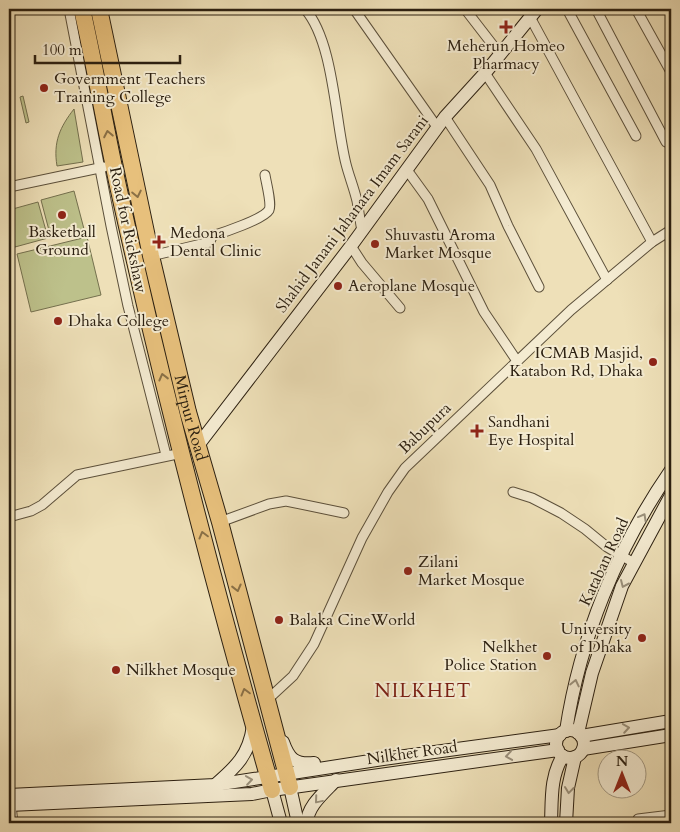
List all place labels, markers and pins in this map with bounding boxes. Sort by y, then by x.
marker: Meherun Homeo Pharmacy [499,20,513,34]
place label: Meherun Homeo Pharmacy [447,35,565,75]
place label: Government Teachers Training College [54,68,205,108]
marker: Government Teachers Training College [38,82,50,94]
marker: Basketball Ground [56,209,68,221]
place label: Basketball Ground [28,221,96,261]
place label: Medona Dental Clinic [170,222,261,262]
place label: Shuvastu Aroma Market Mosque [385,224,495,264]
marker: Medona Dental Clinic [152,235,166,249]
marker: Shuvastu Aroma Market Mosque [369,238,381,250]
place label: Aeroplane Mosque [348,275,475,297]
marker: Aeroplane Mosque [332,280,344,292]
place label: Dhaka College [68,310,169,332]
marker: Dhaka College [52,315,64,327]
place label: ICMAB Masjid, Katabon Rd, Dhaka [509,342,643,382]
marker: ICMAB Masjid, Katabon Rd, Dhaka [647,356,659,368]
place label: Sandhani Eye Hospital [488,411,574,451]
marker: Sandhani Eye Hospital [470,424,484,438]
place label: Zilani Market Mosque [418,551,525,591]
marker: Zilani Market Mosque [402,565,414,577]
place label: Balaka CineWorld [289,609,416,631]
marker: Balaka CineWorld [273,614,285,626]
place label: University of Dhaka [561,618,633,658]
marker: University of Dhaka [636,632,648,644]
place label: Nelkhet Police Station [444,636,537,676]
marker: Nelkhet Police Station [541,650,553,662]
place label: Nilkhet Mosque [126,659,236,681]
marker: Nilkhet Mosque [110,664,122,676]

